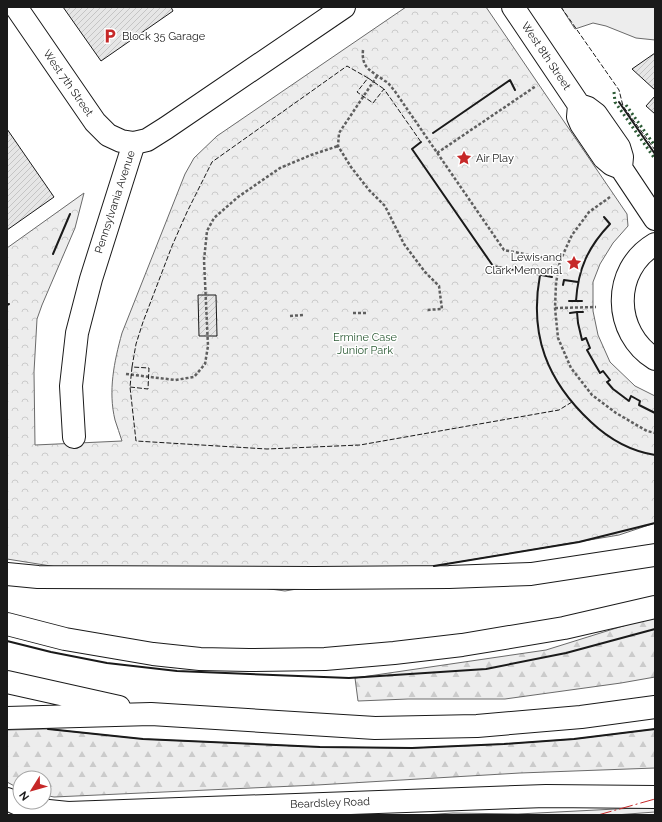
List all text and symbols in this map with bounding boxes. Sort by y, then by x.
street label: West 8th Street [519,20,574,93]
parking icon: Block 35 Garage [101,27,119,45]
place label: Block 35 Garage [122,30,206,43]
street label: West 7th Street [40,47,96,119]
street label: Pennsylvania Avenue [92,148,138,255]
place icon: Air Play [455,149,473,167]
place label: Air Play [476,152,514,165]
place label: Lewis and Clark Memorial [485,251,562,277]
place icon: Lewis and Clark Memorial [565,254,583,272]
park label: Ermine Case Junior Park [333,331,398,357]
north arrow [12,770,52,810]
text: N [17,788,32,803]
street label: Beardsley Road [290,795,370,811]

